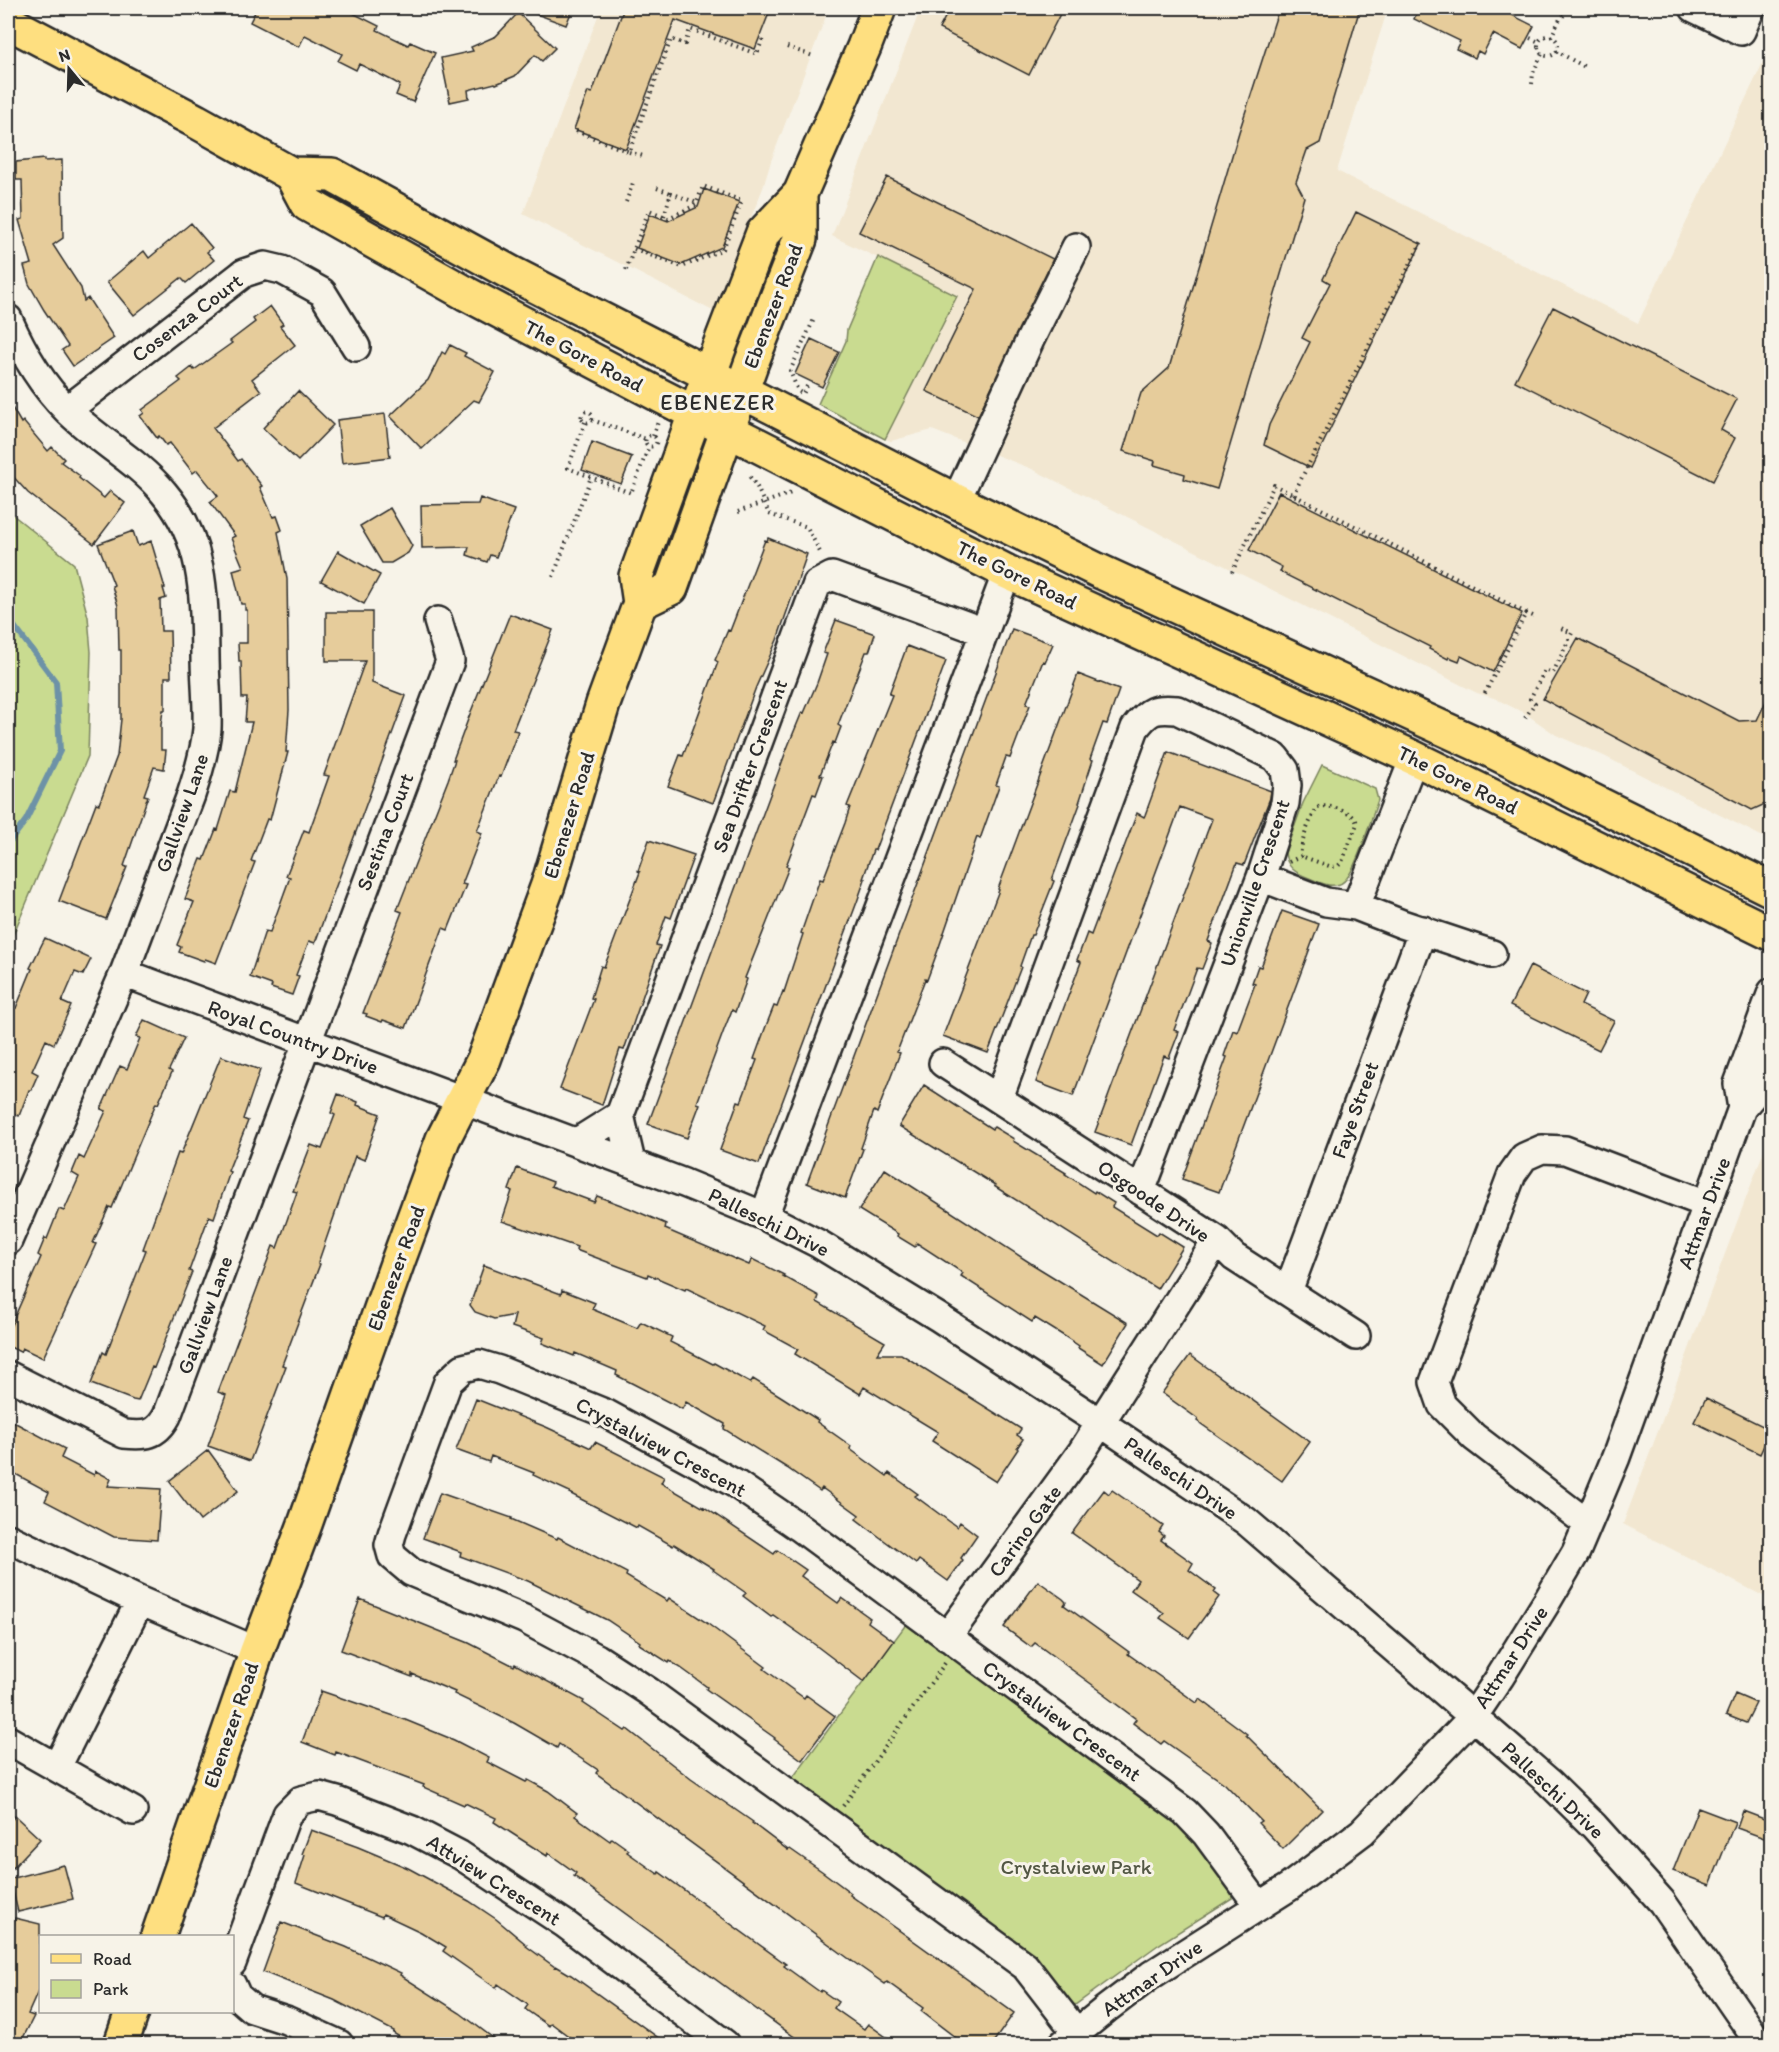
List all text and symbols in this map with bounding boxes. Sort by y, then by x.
north arrow [39,39,99,99]
text: N [56,45,72,66]
street label: Ebenezer Road [737,240,808,372]
street label: Cosenza Court [126,268,247,367]
street label: The Gore Road [520,314,649,398]
district label: EBENEZER [660,389,776,416]
street label: The Gore Road [953,535,1082,615]
street label: Sea Drifter Crescent [707,676,793,856]
street label: The Gore Road [1394,740,1523,820]
street label: Ebenezer Road [537,748,600,881]
street label: Gallview Lane [149,750,214,876]
street label: Sestina Court [351,769,418,894]
street label: Unionville Crescent [1214,796,1295,970]
street label: Royal Country Drive [204,994,382,1079]
street label: Faye Street [1325,1058,1384,1162]
street label: Osgoode Drive [1093,1154,1215,1247]
street label: Attmar Drive [1672,1154,1735,1272]
street label: Palleschi Drive [705,1181,834,1262]
street label: Ebenezer Road [361,1202,430,1334]
street label: Gallview Lane [172,1252,238,1377]
street label: Crystalview Crescent [572,1391,751,1502]
street label: Palleschi Drive [1120,1430,1243,1525]
street label: Carino Gate [983,1480,1066,1582]
street label: Attmar Drive [1468,1601,1553,1713]
street label: Crystalview Crescent [978,1655,1146,1787]
street label: Ebenezer Road [197,1659,264,1791]
street label: Palleschi Drive [1497,1736,1610,1844]
street label: Attview Crescent [423,1828,566,1931]
park label: Crystalview Park [1000,1854,1152,1879]
street label: Attmar Drive [1097,1934,1207,2021]
legend [39,1935,234,2013]
text: Road [93,1948,132,1970]
text: Park [93,1978,128,2000]

